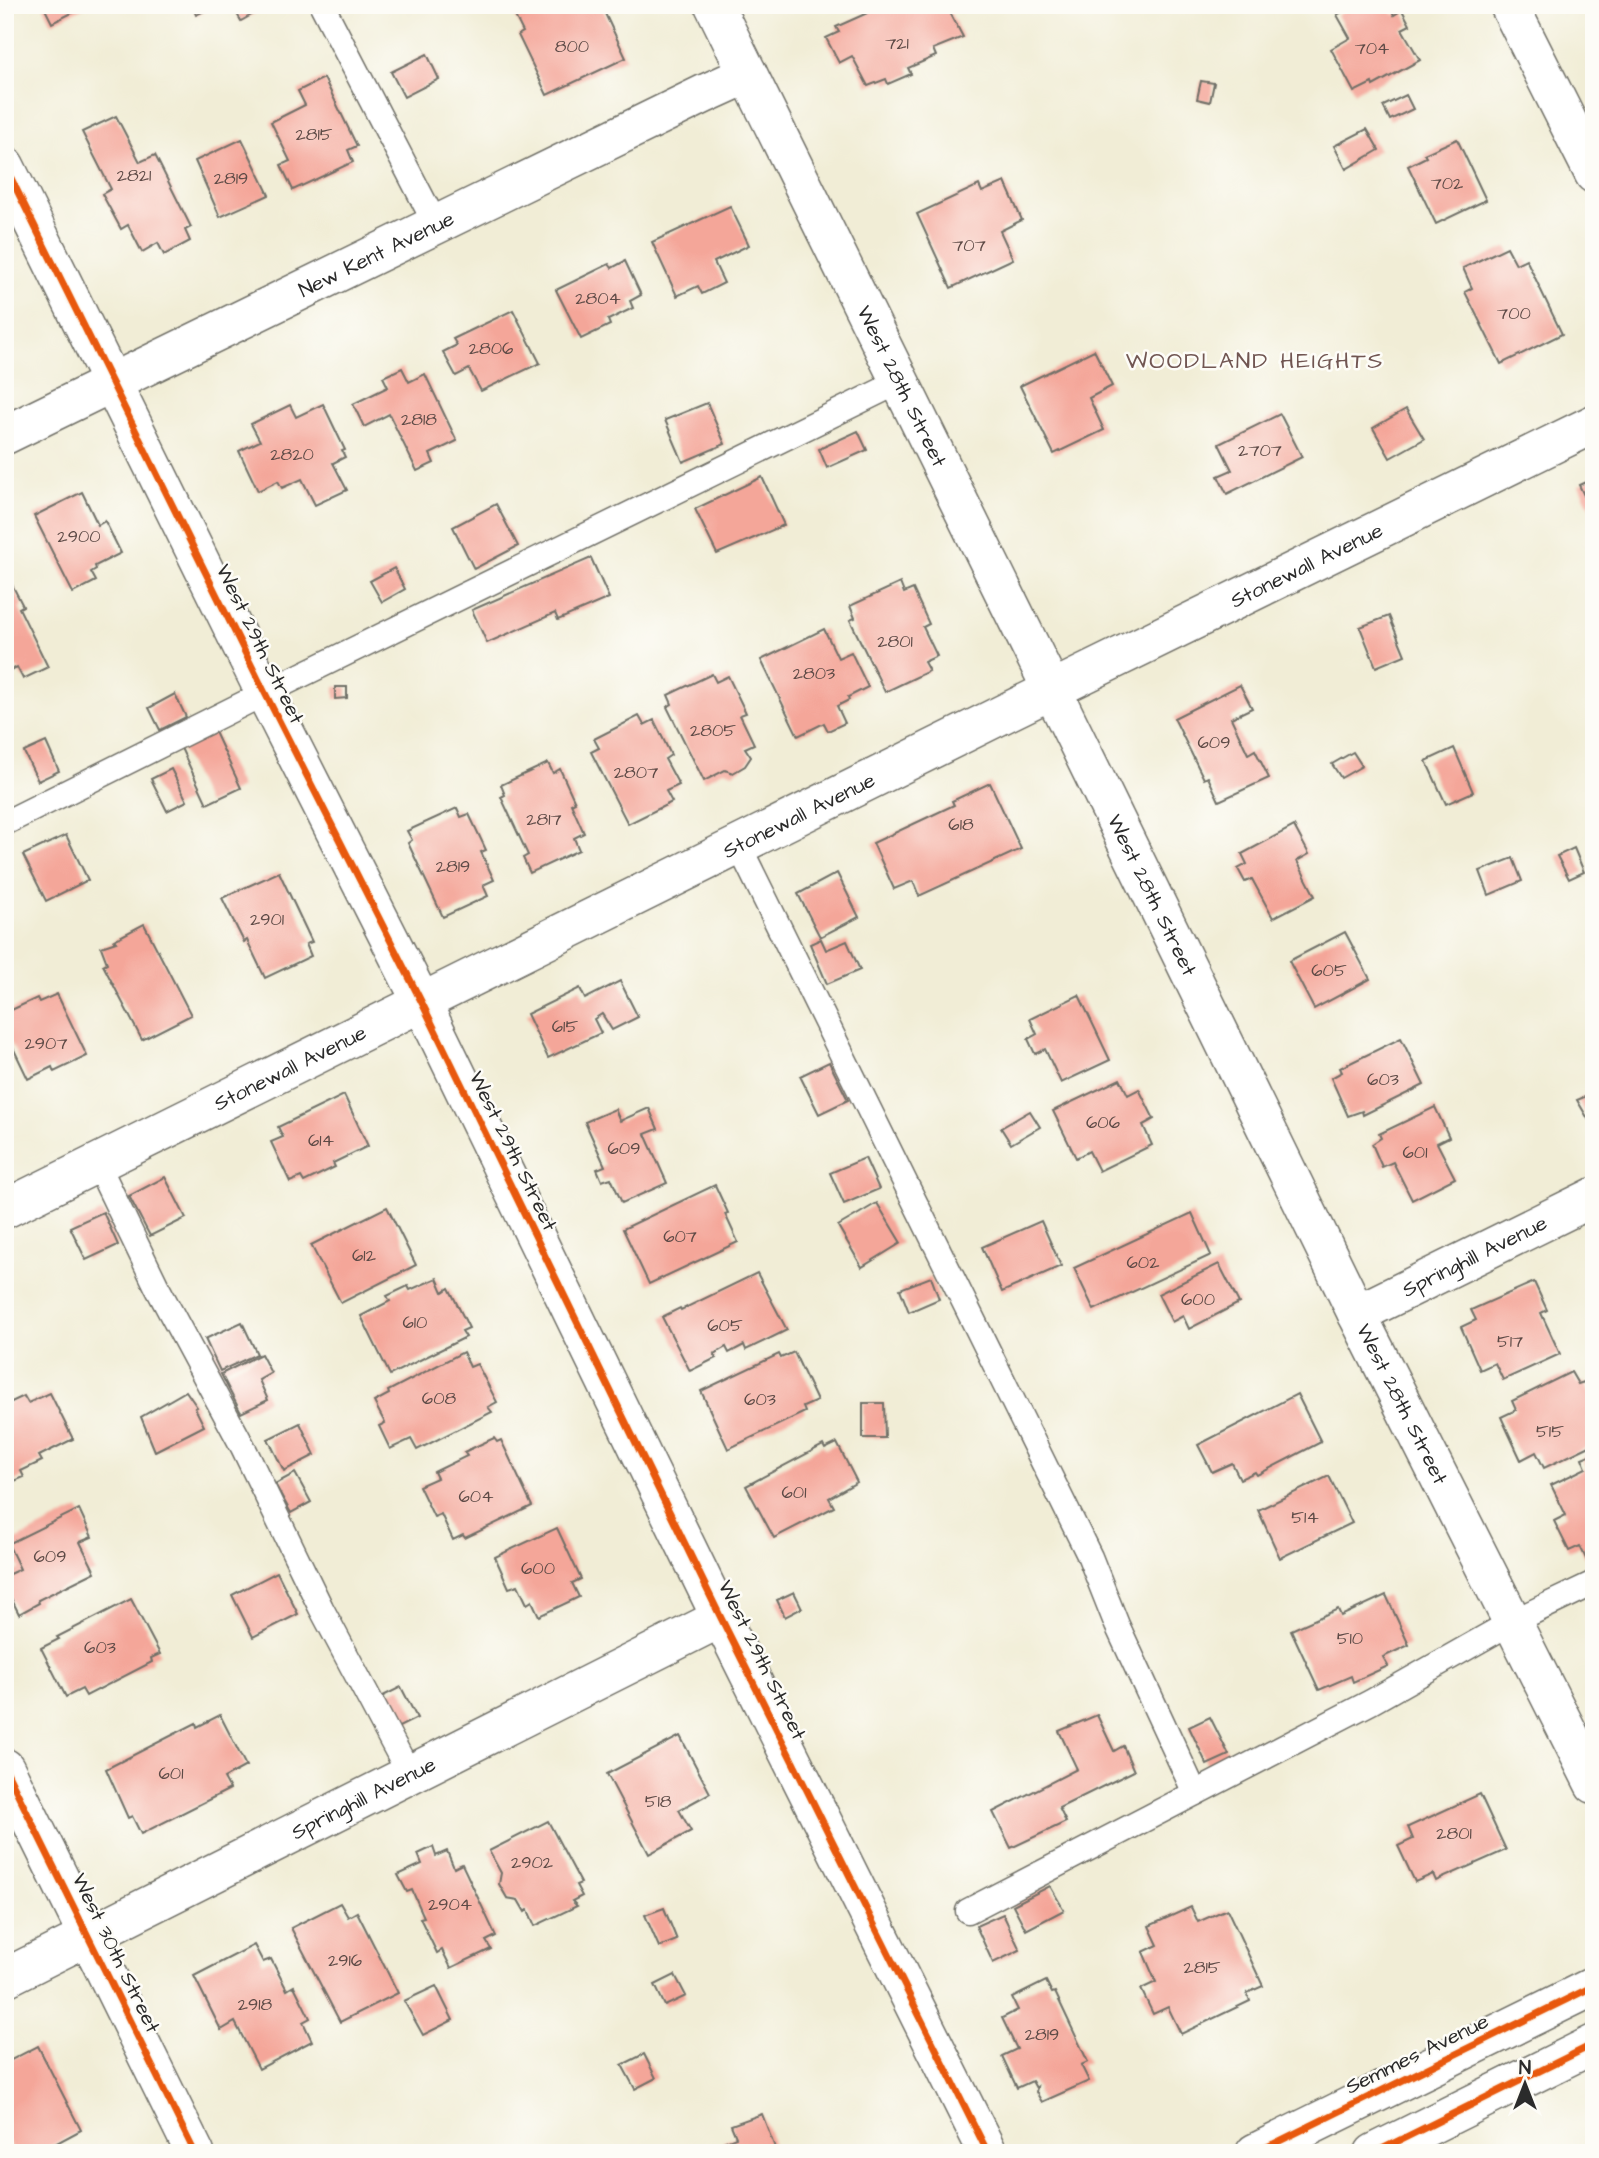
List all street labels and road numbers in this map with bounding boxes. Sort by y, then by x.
street label: New Kent Avenue [294,204,459,304]
street label: West 28th Street [850,301,954,472]
street label: Stonewall Avenue [1225,515,1388,615]
street label: West 29th Street [209,559,312,729]
street label: Stonewall Avenue [718,765,880,865]
street label: West 28th Street [1100,809,1204,981]
street label: Stonewall Avenue [209,1018,371,1118]
street label: West 29th Street [462,1066,565,1236]
street label: Springhill Avenue [1397,1208,1552,1304]
street label: West 28th Street [1350,1319,1455,1490]
street label: West 29th Street [711,1575,814,1745]
street label: Springhill Avenue [286,1749,440,1846]
street label: West 30th Street [65,1868,168,2038]
street label: Semmes Avenue [1340,2007,1494,2101]

